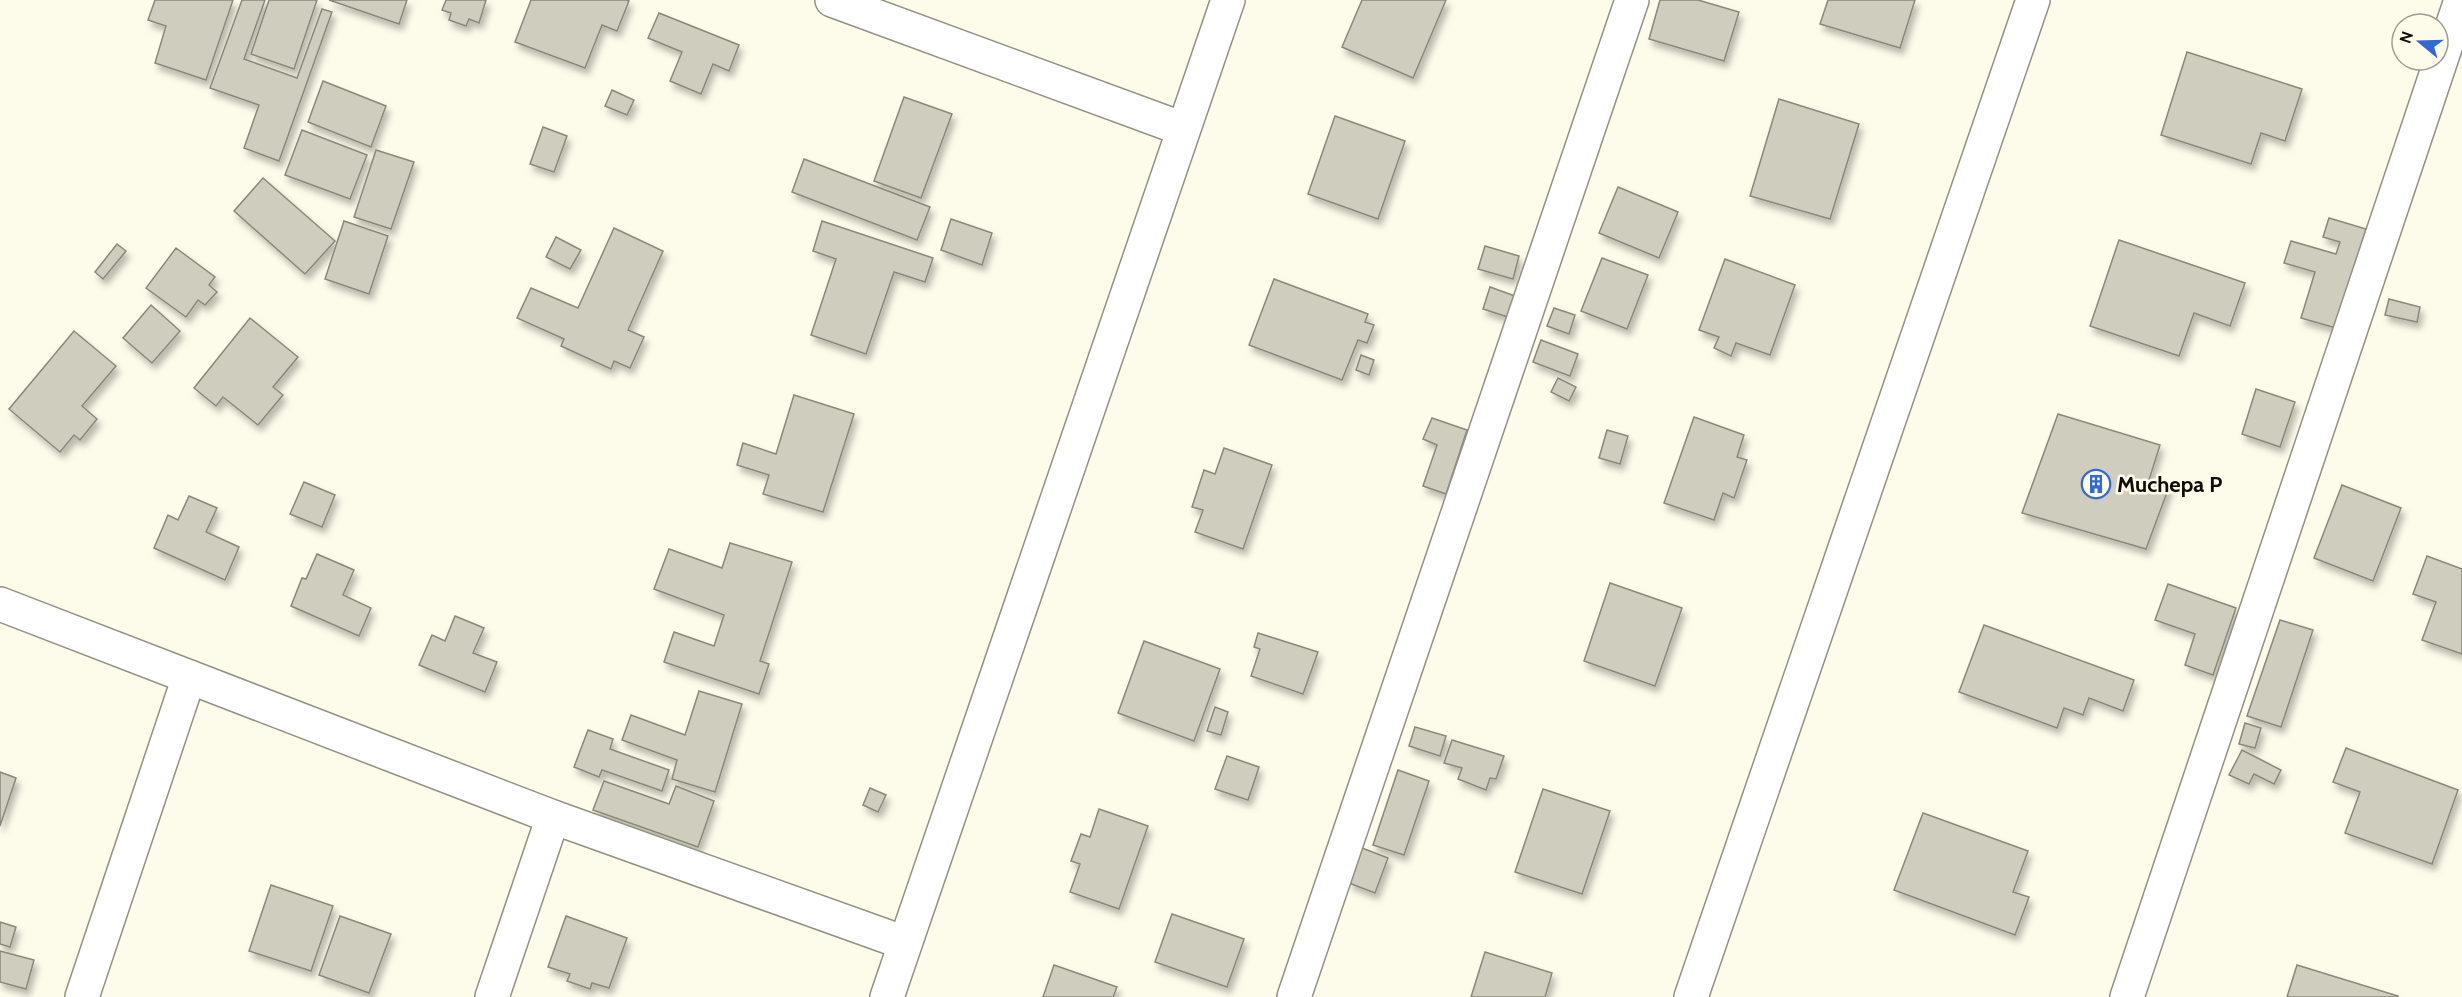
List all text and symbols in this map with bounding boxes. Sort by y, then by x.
north arrow [2390,12,2450,72]
text: N [2395,29,2417,46]
building icon: Muchepa P [2080,468,2112,500]
place label: Muchepa P [2117,471,2222,498]

